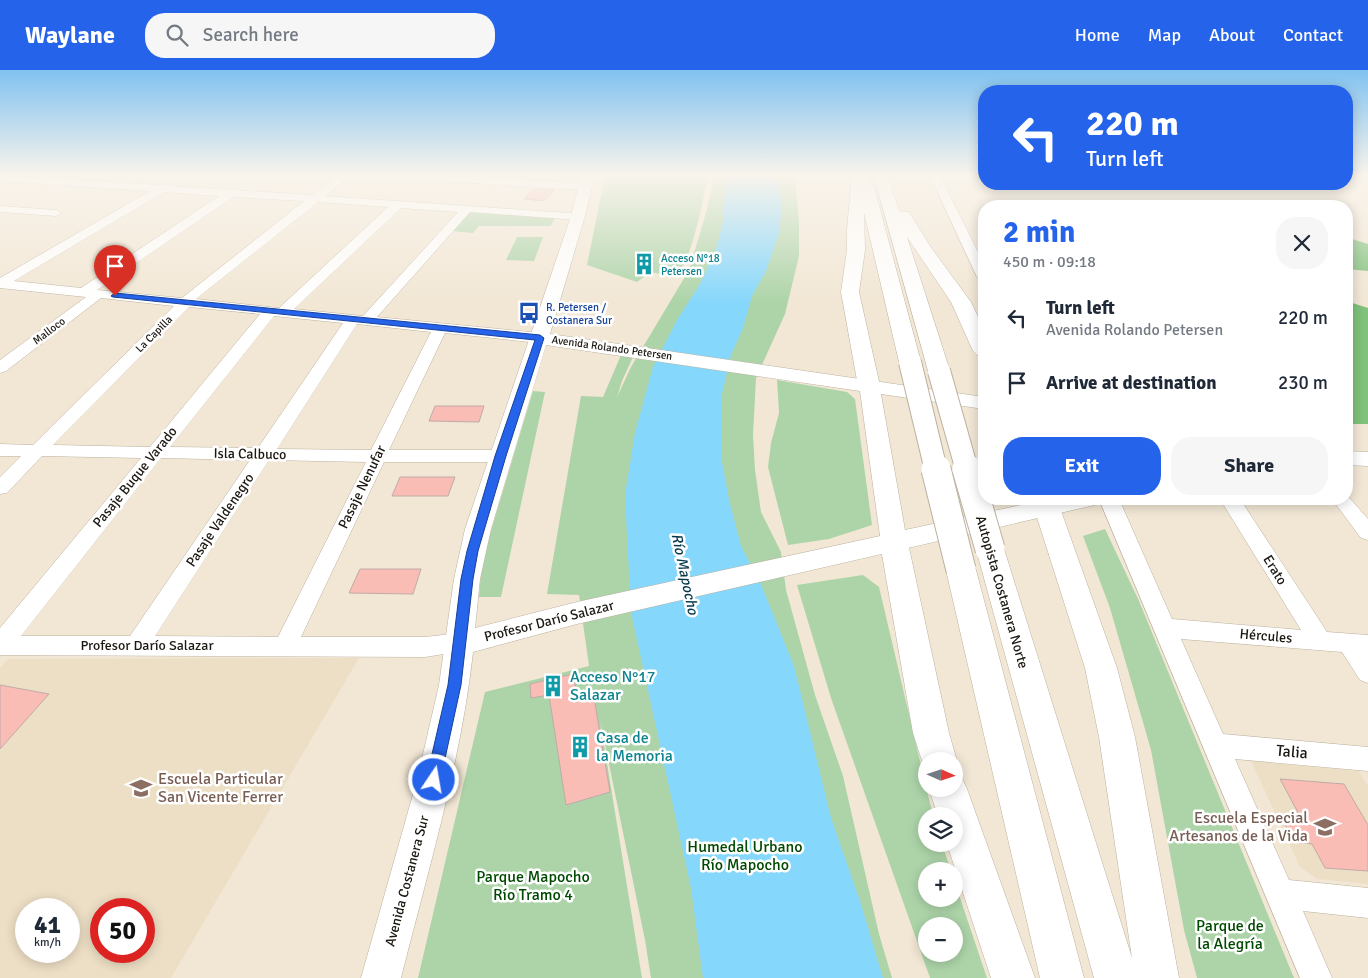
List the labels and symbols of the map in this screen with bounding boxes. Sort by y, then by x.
pin [94,245,136,296]
building icon: Acceso N°18 Petersen [631,251,657,277]
place label: Acceso N°18 Petersen [661,252,720,278]
bus stop icon: R. Petersen / Costanera Sur [516,300,542,326]
place label: R. Petersen / Costanera Sur [546,301,612,327]
street label: La Capilla [133,313,175,355]
street label: Malloco [30,314,68,347]
street label: Avenida Rolando Petersen [551,333,673,363]
street label: Pasaje Buque Varado [89,423,181,531]
street label: Pasaje Nenufar [334,442,390,531]
street label: Isla Calbuco [213,445,287,463]
street label: Pasaje Valdenegro [182,470,258,570]
street label: Autopista Costanera Norte [972,514,1032,670]
water label: Río Mapocho [668,532,703,617]
street label: Erato [1259,552,1291,588]
street label: Profesor Darío Salazar [482,596,616,645]
street label: Hércules [1239,625,1293,647]
street label: Profesor Darío Salazar [80,637,214,654]
place label: Acceso N°17 Salazar [570,667,655,705]
building icon: Acceso N°17 Salazar [540,673,566,699]
place label: Casa de la Memoria [596,728,673,766]
building icon: Casa de la Memoria [567,734,593,760]
street label: Talia [1275,741,1309,763]
north arrow [918,752,962,798]
position arrow [407,753,459,805]
place label: Escuela Particular San Vicente Ferrer [158,769,283,807]
school or university icon: Escuela Particular San Vicente Ferrer [128,775,154,801]
place label: Escuela Especial Artesanos de la Vida [1169,808,1308,846]
street label: Avenida Costanera Sur [381,813,433,948]
school or university icon: Escuela Especial Artesanos de la Vida [1312,814,1338,840]
park label: Humedal Urbano Río Mapocho [687,837,803,875]
park label: Parque Mapocho Río Tramo 4 [476,867,590,905]
speed limit sign: 50 [90,898,155,963]
park label: Parque de la Alegría [1196,916,1264,954]

